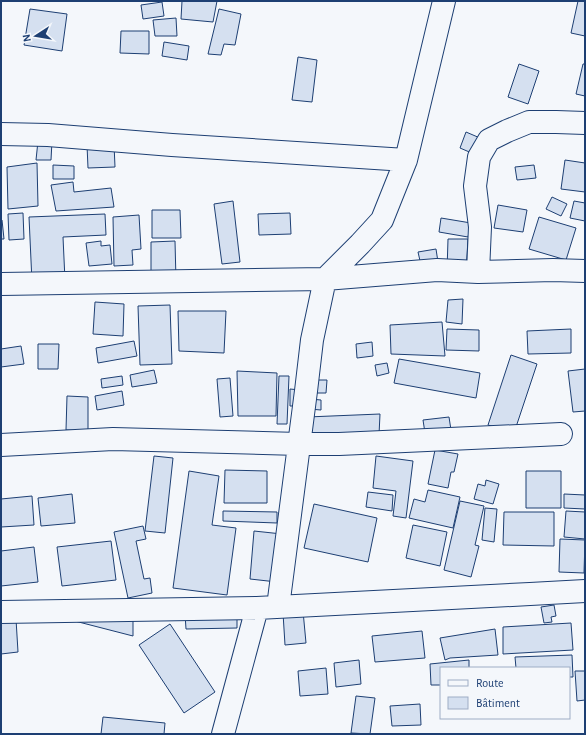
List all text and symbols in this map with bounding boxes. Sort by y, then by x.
north arrow [16,16,56,56]
text: N [21,33,33,43]
legend [440,667,570,719]
text: Route [476,677,503,689]
text: Bâtiment [476,697,520,709]

